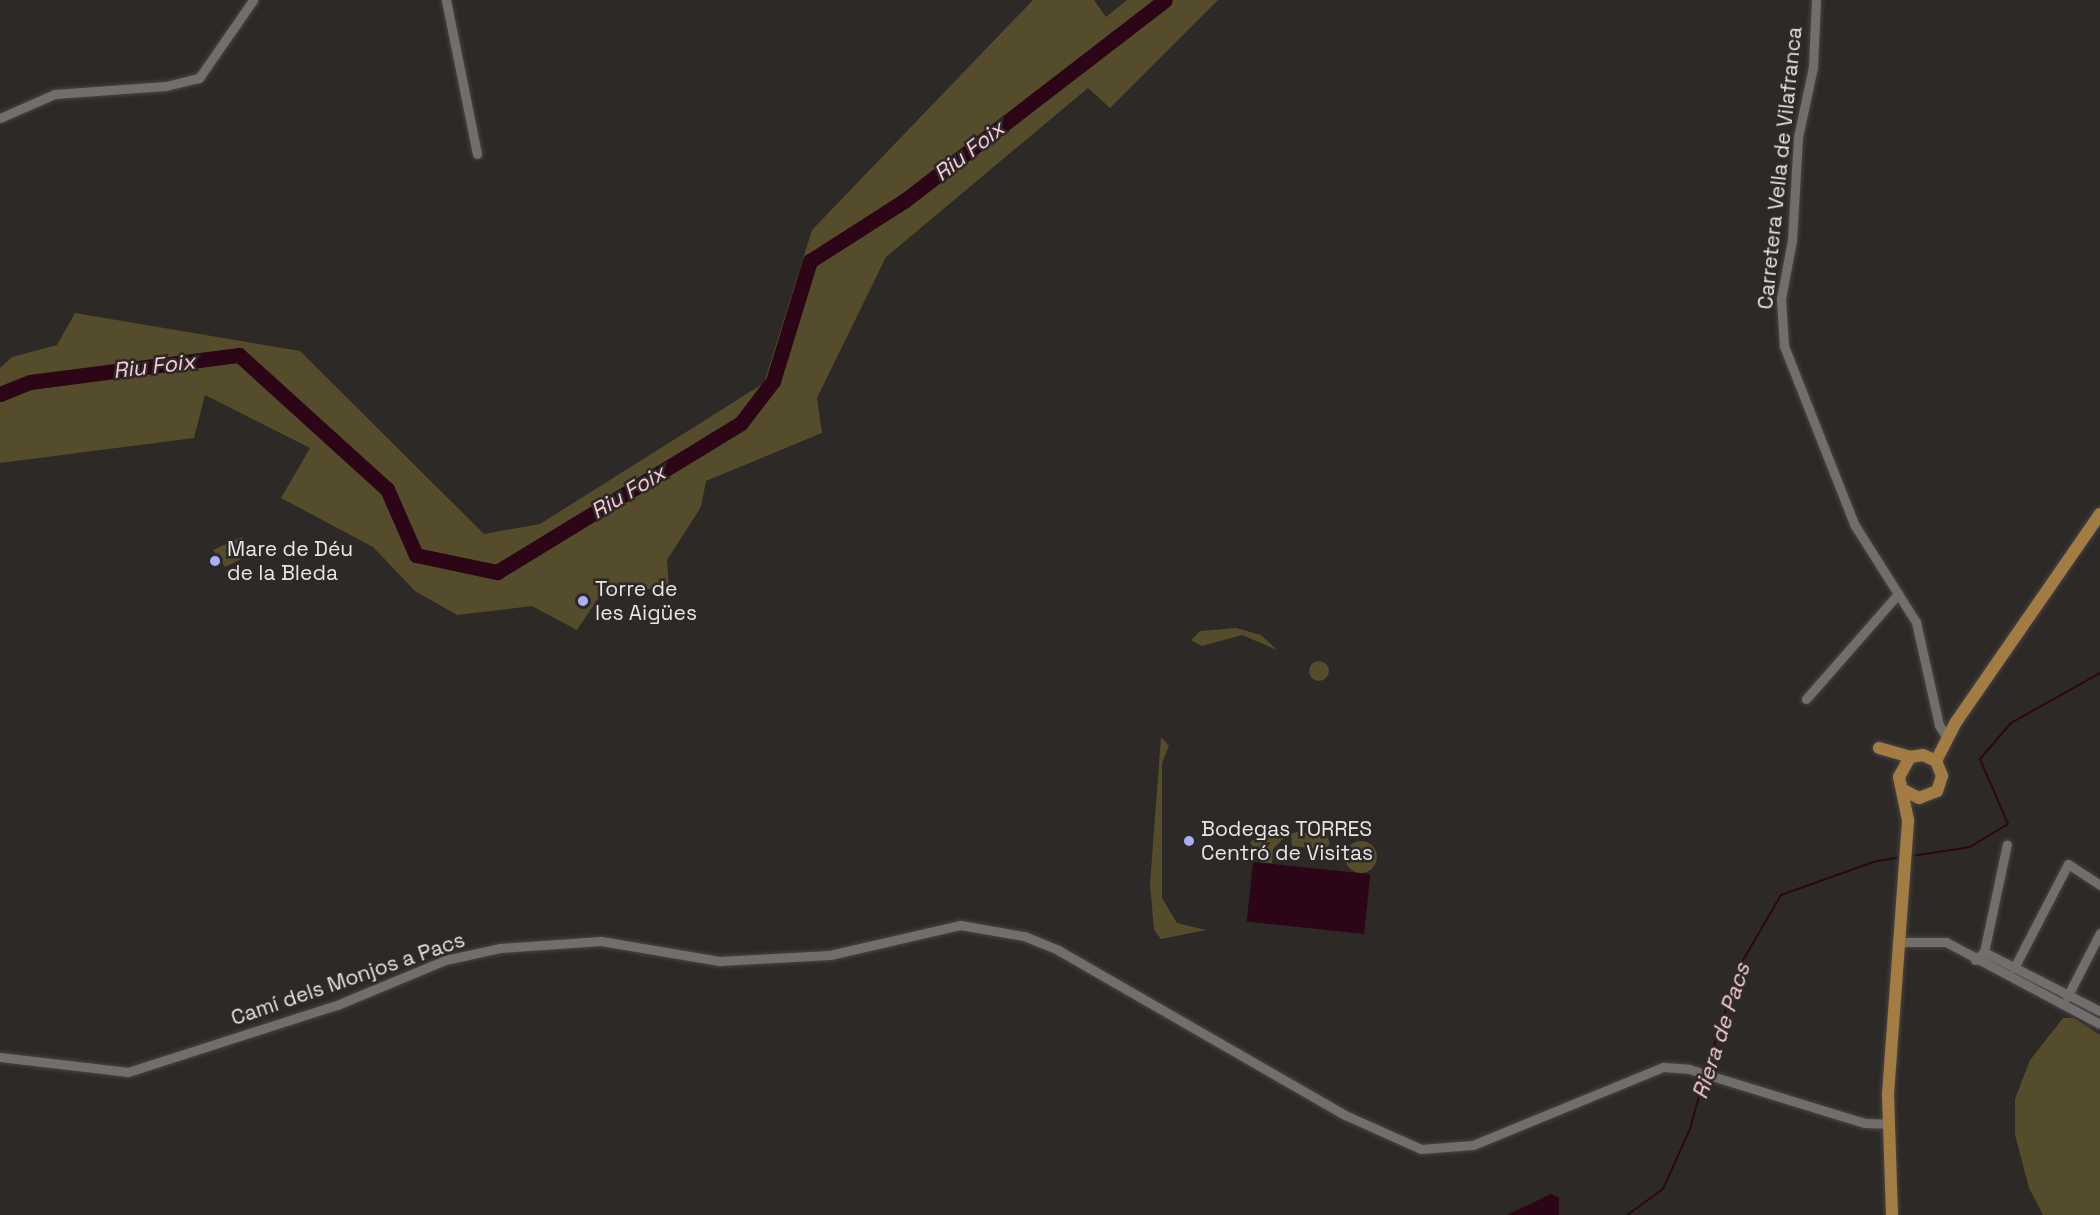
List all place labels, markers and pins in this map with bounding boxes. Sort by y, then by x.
place label: Mare de Déu de la Bleda [227,536,353,586]
marker: Mare de Déu de la Bleda [208,554,222,568]
place label: Torre de les Aigües [595,576,697,626]
marker: Torre de les Aigües [576,594,590,608]
place label: Bodegas TORRES Centró de Visitas [1201,816,1373,866]
marker: Bodegas TORRES Centró de Visitas [1182,834,1196,848]

